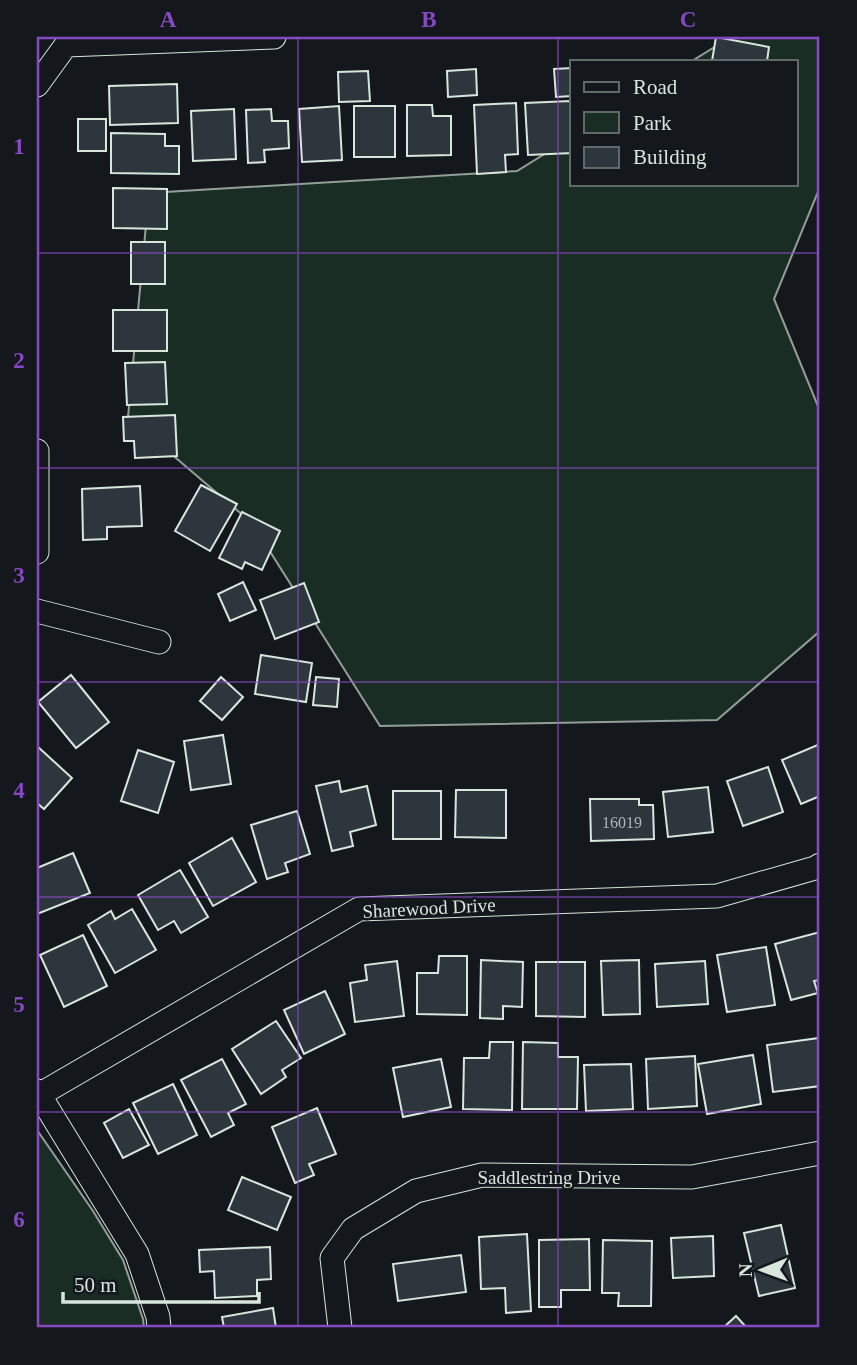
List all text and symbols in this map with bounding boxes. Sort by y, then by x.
text: A [160,7,177,32]
text: B [421,7,437,32]
text: C [680,7,696,32]
legend [570,60,798,186]
text: Road [633,75,678,99]
text: Park [633,111,672,135]
text: 1 [13,134,25,159]
text: Building [633,145,707,169]
text: 2 [13,348,25,373]
text: 3 [13,563,25,588]
text: 4 [13,778,25,803]
house number: 16019 [602,814,642,831]
street label: Sharewood Drive [362,894,496,922]
text: 5 [13,992,25,1017]
street label: Saddlestring Drive [477,1167,621,1188]
text: 6 [13,1207,25,1232]
north arrow [728,1236,798,1306]
scale bar [63,1260,259,1304]
text: N [735,1263,756,1277]
text: 50 m [74,1273,117,1297]

